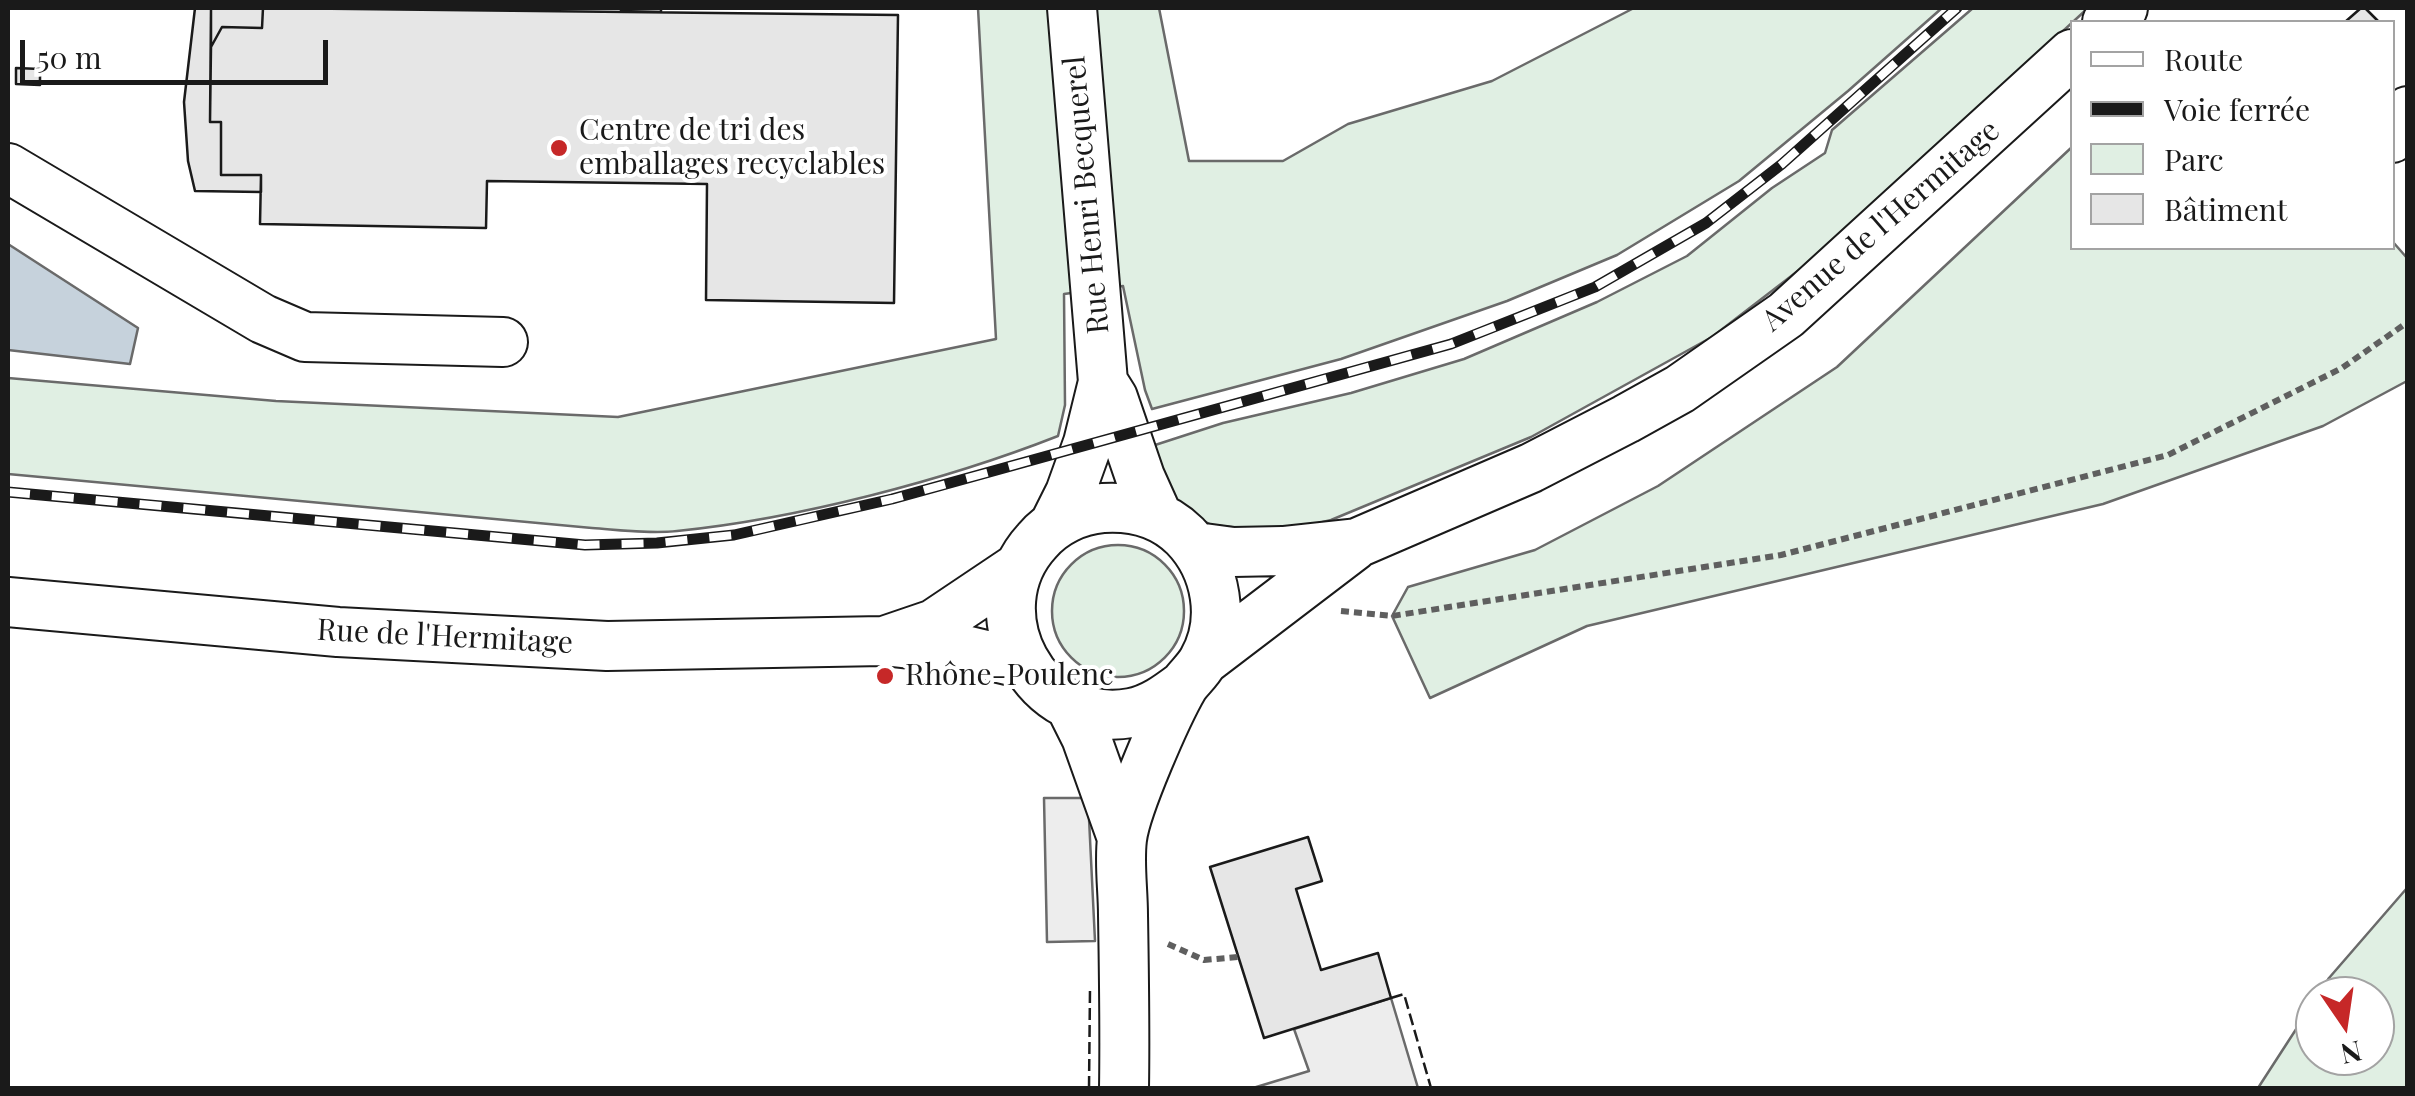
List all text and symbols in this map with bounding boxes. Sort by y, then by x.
scale bar [25,20,332,82]
legend [2070,20,2395,250]
text: 50 m [37,37,102,77]
text: Route [2164,39,2243,79]
street label: Rue Henri Becquerel [1057,55,1117,335]
text: Voie ferrée [2164,89,2310,129]
place label: Centre de tri des emballages recyclables [579,113,885,184]
street label: Avenue de l'Hermitage [1755,113,2007,339]
marker: Centre de tri des emballages recyclables [548,137,570,159]
text: Parc [2164,139,2224,179]
text: Bâtiment [2164,189,2287,229]
street label: Rue de l'Hermitage [316,612,574,662]
place label: Rhône-Poulenc [905,658,1114,694]
marker: Rhône-Poulenc [874,665,896,687]
north arrow [2295,976,2395,1076]
text: N [2337,1033,2365,1074]

